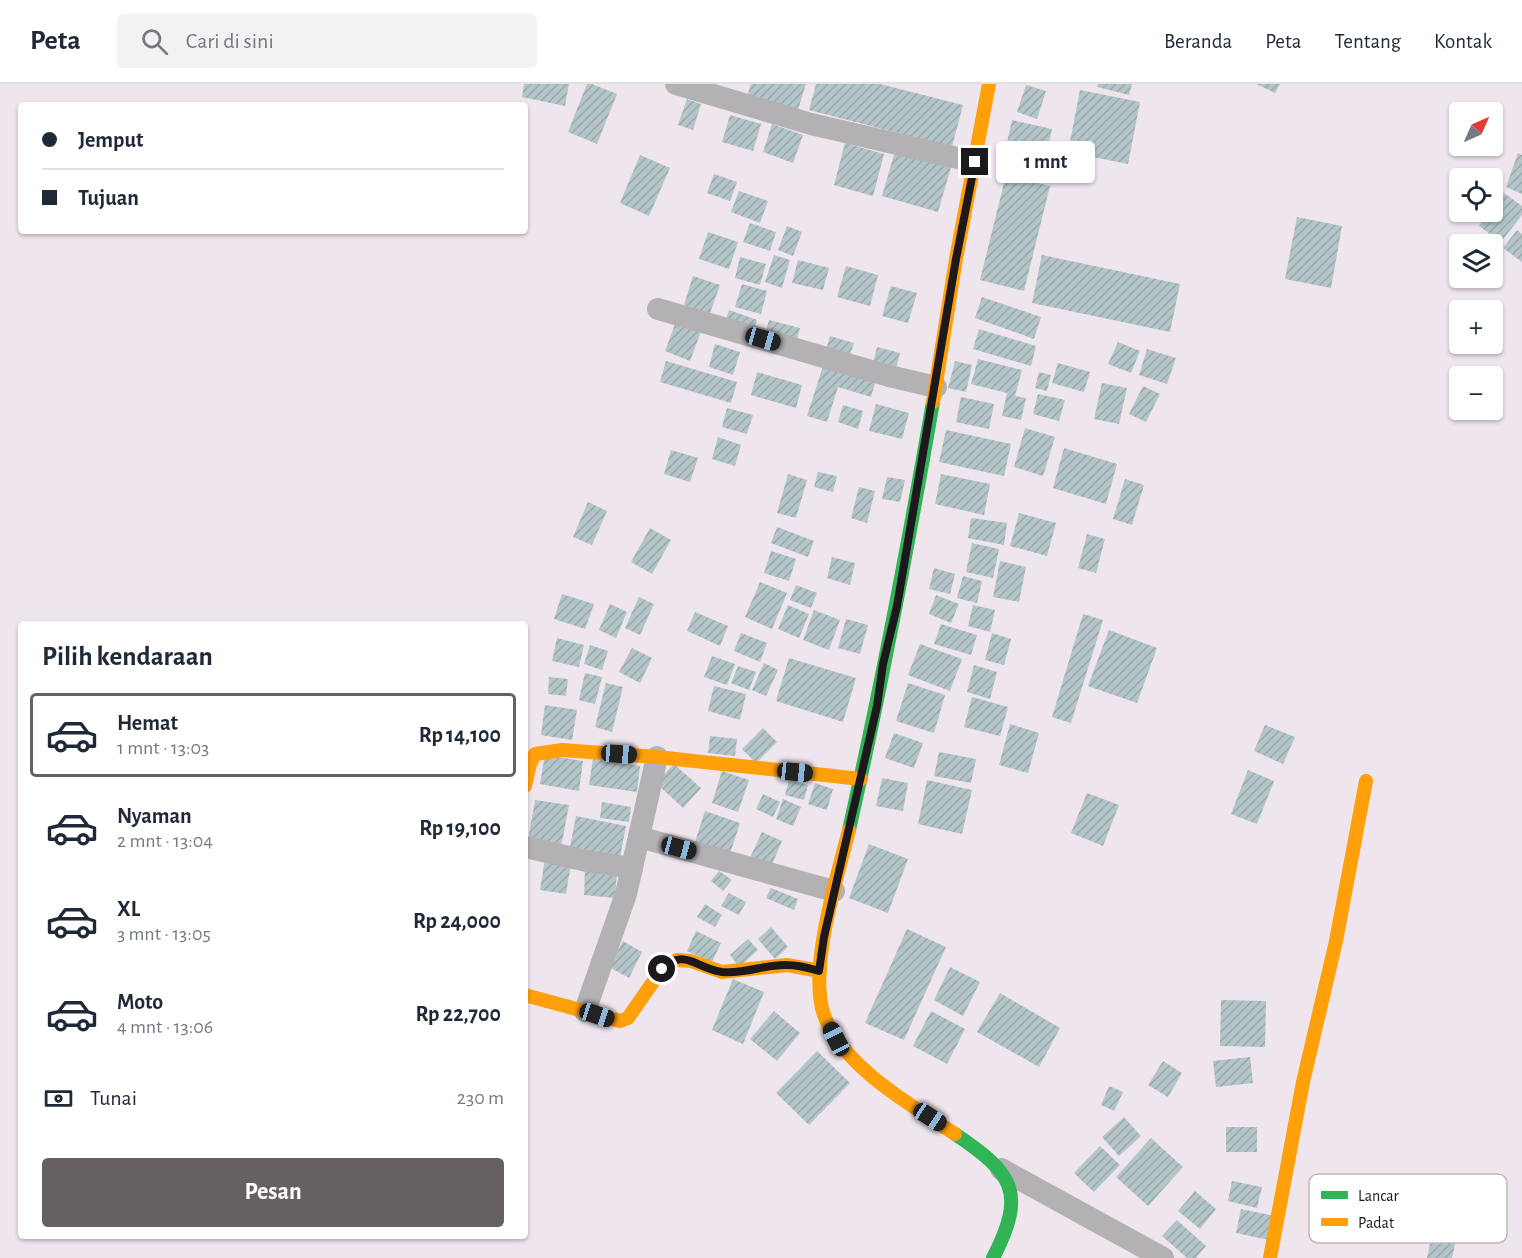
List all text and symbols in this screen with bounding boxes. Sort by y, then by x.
search box [117,14,537,68]
icon: search [138,25,171,58]
text: Peta [30,27,81,55]
text: Cari di sini [186,30,274,52]
text: Beranda [1164,31,1232,52]
text: Peta [1265,31,1301,52]
text: Tentang [1334,31,1401,52]
text: Kontak [1434,31,1492,52]
north arrow [1449,102,1503,156]
map controls [1449,102,1503,420]
text: Jemput [78,129,143,151]
callout: 1 mnt [996,141,1095,183]
route end [961,148,988,175]
text: 1 mnt [1024,152,1067,172]
button: locate [1449,168,1503,222]
text: Tujuan [78,187,139,209]
button: layers [1449,234,1503,288]
button: + [1449,300,1503,354]
car [743,325,783,353]
button: − [1449,366,1503,420]
text: Pilih kendaraan [42,643,213,670]
icon: car [45,708,99,762]
text: Hemat [117,712,178,734]
text: Rp 14,100 [419,724,501,746]
text: 1 mnt · 13:03 [117,738,209,758]
car [600,744,638,764]
car [776,761,814,783]
icon: car [45,801,99,855]
text: Nyaman [117,805,192,827]
text: Rp 19,100 [419,817,501,839]
text: 2 mnt · 13:04 [117,831,213,851]
car [659,835,699,861]
icon: car [45,894,99,948]
text: XL [117,898,140,920]
text: Rp 24,000 [413,910,501,932]
text: 3 mnt · 13:05 [117,924,211,944]
route start [648,955,675,982]
icon: car [45,987,99,1041]
text: Moto [117,991,163,1013]
car [577,1001,617,1029]
text: Rp 22,700 [416,1003,501,1025]
text: 4 mnt · 13:06 [117,1017,213,1037]
car [820,1019,852,1059]
icon: cash [42,1082,75,1115]
text: Tunai [90,1087,137,1109]
text: 230 m [457,1088,504,1108]
car [910,1100,950,1134]
button: Pesan [42,1158,504,1227]
legend [1309,1174,1507,1243]
text: Lancar [1358,1188,1399,1204]
text: Padat [1358,1215,1394,1231]

